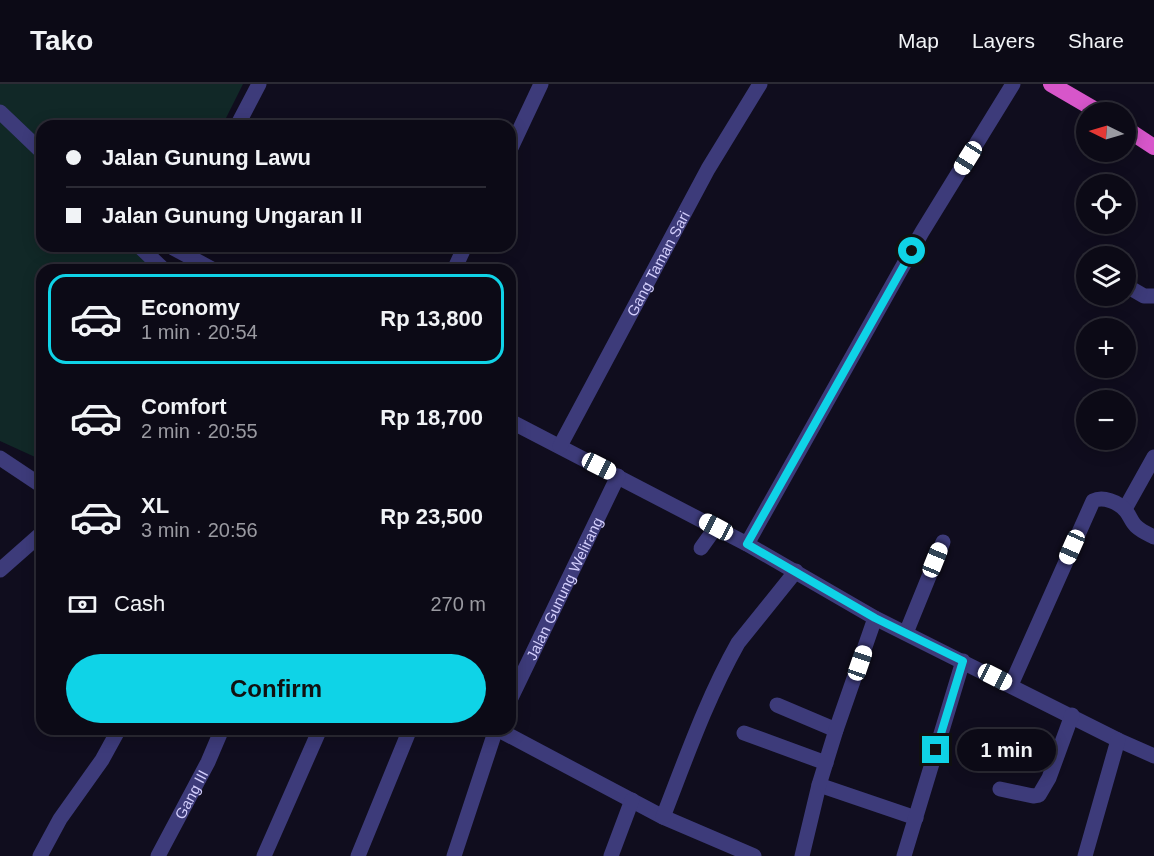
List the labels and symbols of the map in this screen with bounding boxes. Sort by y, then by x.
north arrow [1076,102,1136,162]
car [951,138,985,178]
street label: Gang Taman Sari [623,208,692,319]
route start [898,237,925,264]
car [579,450,619,482]
car [696,511,736,543]
street label: Jalan Gunung Welirang [522,514,606,663]
car [1056,527,1088,567]
car [920,540,950,580]
car [846,643,874,683]
car [975,661,1015,693]
callout: 1 min [957,729,1056,771]
route end [922,736,949,763]
street label: Gang III [171,767,211,822]

